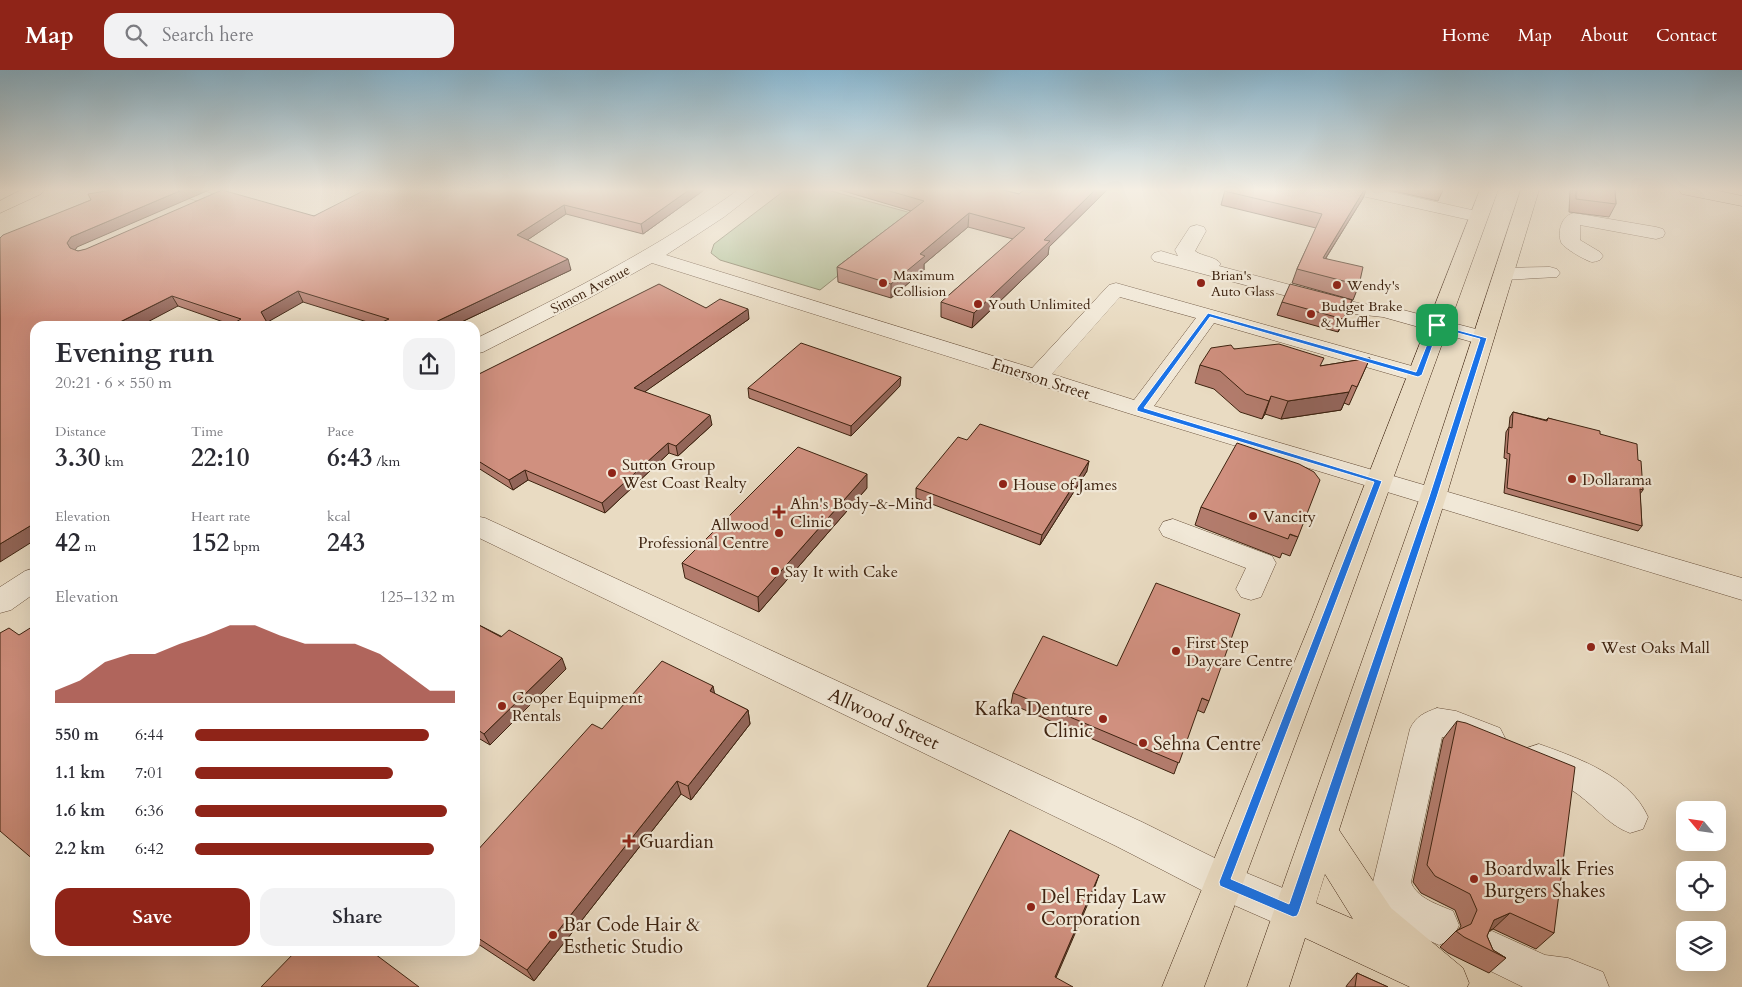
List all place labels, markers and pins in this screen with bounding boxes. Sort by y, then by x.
place label: Maximum Collision [893,266,955,301]
place label: Brian's Auto Glass [1211,266,1275,301]
place label: Wendy's [1346,276,1400,295]
marker: Maximum Collision [877,277,889,289]
marker: Brian's Auto Glass [1195,277,1207,289]
marker: Wendy's [1331,279,1343,291]
place label: Youth Unlimited [988,295,1091,314]
place label: Budget Brake & Muffler [1321,297,1403,332]
marker: Youth Unlimited [972,298,984,310]
pin [1416,304,1458,346]
marker: Budget Brake & Muffler [1305,308,1317,320]
place label: Sutton Group West Coast Realty [621,454,748,494]
marker: Sutton Group West Coast Realty [606,467,618,479]
place label: Dollarama [1582,469,1652,491]
marker: Dollarama [1566,473,1578,485]
place label: House of James [1013,474,1117,496]
marker: House of James [997,478,1009,490]
place label: Ahn's Body-&-Mind Clinic [790,493,933,533]
marker: Ahn's Body-&-Mind Clinic [772,505,786,519]
place label: Vancity [1263,506,1317,528]
marker: Vancity [1247,510,1259,522]
place label: Allwood Professional Centre [638,514,769,554]
marker: Allwood Professional Centre [773,527,785,539]
place label: Say It with Cake [785,561,898,583]
marker: Say It with Cake [769,565,781,577]
place label: First Step Daycare Centre [1186,632,1293,672]
place label: West Oaks Mall [1600,637,1710,659]
marker: West Oaks Mall [1585,641,1597,653]
marker: First Step Daycare Centre [1170,645,1182,657]
place label: Cooper Equipment Rentals [512,687,643,727]
place label: Kafka Denture Clinic [975,696,1093,744]
marker: Cooper Equipment Rentals [496,700,508,712]
marker: Kafka Denture Clinic [1097,713,1109,725]
place label: Sehna Centre [1153,731,1261,757]
marker: Sehna Centre [1137,737,1149,749]
place label: Guardian [639,829,714,855]
marker: Guardian [623,835,635,847]
place label: Boardwalk Fries Burgers Shakes [1484,856,1614,904]
marker: Boardwalk Fries Burgers Shakes [1468,873,1480,885]
place label: Del Friday Law Corporation [1041,884,1167,932]
marker: Del Friday Law Corporation [1025,901,1037,913]
place label: Bar Code Hair & Esthetic Studio [563,912,700,960]
marker: Bar Code Hair & Esthetic Studio [547,929,559,941]

